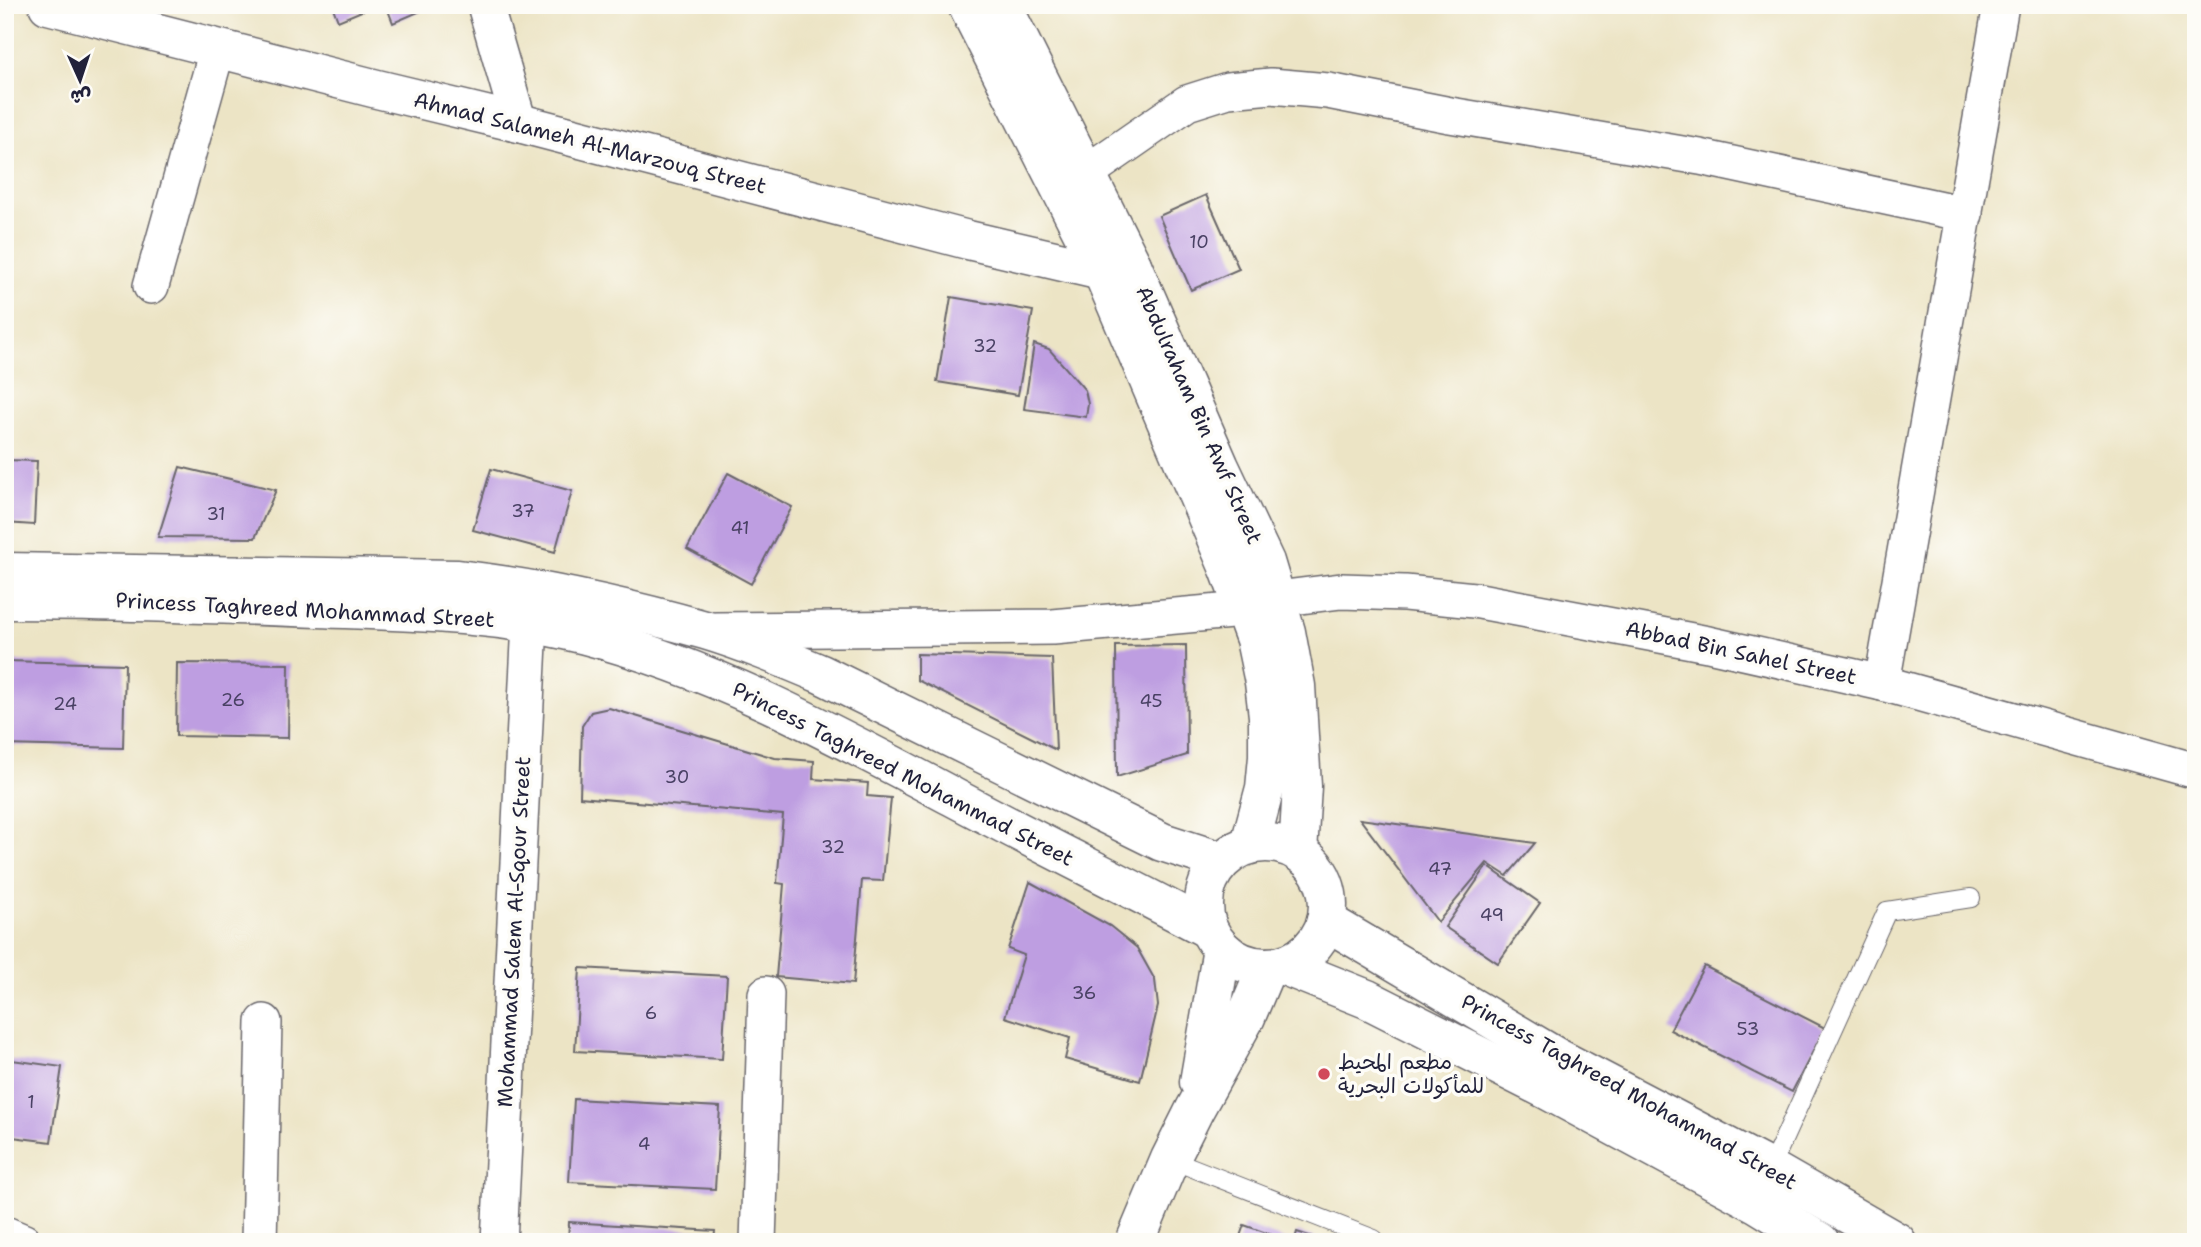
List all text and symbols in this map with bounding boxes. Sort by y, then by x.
north arrow [46,46,116,116]
text: ش [70,83,92,110]
street label: Ahmad Salameh Al-Marzouq Street [411,86,769,200]
house number: 10 [1189,230,1209,254]
street label: Abdulraham Bin Awf Street [1129,282,1269,548]
house number: 32 [973,334,997,358]
house number: 37 [511,499,535,523]
house number: 31 [206,502,226,526]
house number: 41 [730,516,750,540]
street label: Princess Taghreed Mohammad Street [115,586,495,634]
street label: Abbad Bin Sahel Street [1623,615,1859,691]
street label: Princess Taghreed Mohammad Street [727,675,1079,873]
house number: 26 [221,688,245,712]
house number: 45 [1139,689,1163,713]
house number: 24 [53,692,77,716]
street label: Mohammad Salem Al-Sqour Street [491,756,537,1108]
house number: 30 [665,765,689,789]
house number: 32 [821,835,845,859]
house number: 47 [1428,857,1452,881]
house number: 49 [1480,903,1504,927]
house number: 36 [1072,981,1096,1005]
street label: Princess Taghreed Mohammad Street [1456,988,1802,1196]
house number: 6 [645,1001,657,1025]
house number: 53 [1737,1017,1759,1041]
place label: مطعم المحيط للمأكولات البحرية [1338,1048,1484,1100]
marker: مطعم المحيط للمأكولات البحرية [1316,1066,1332,1082]
house number: 1 [27,1090,35,1114]
house number: 4 [638,1132,650,1156]

